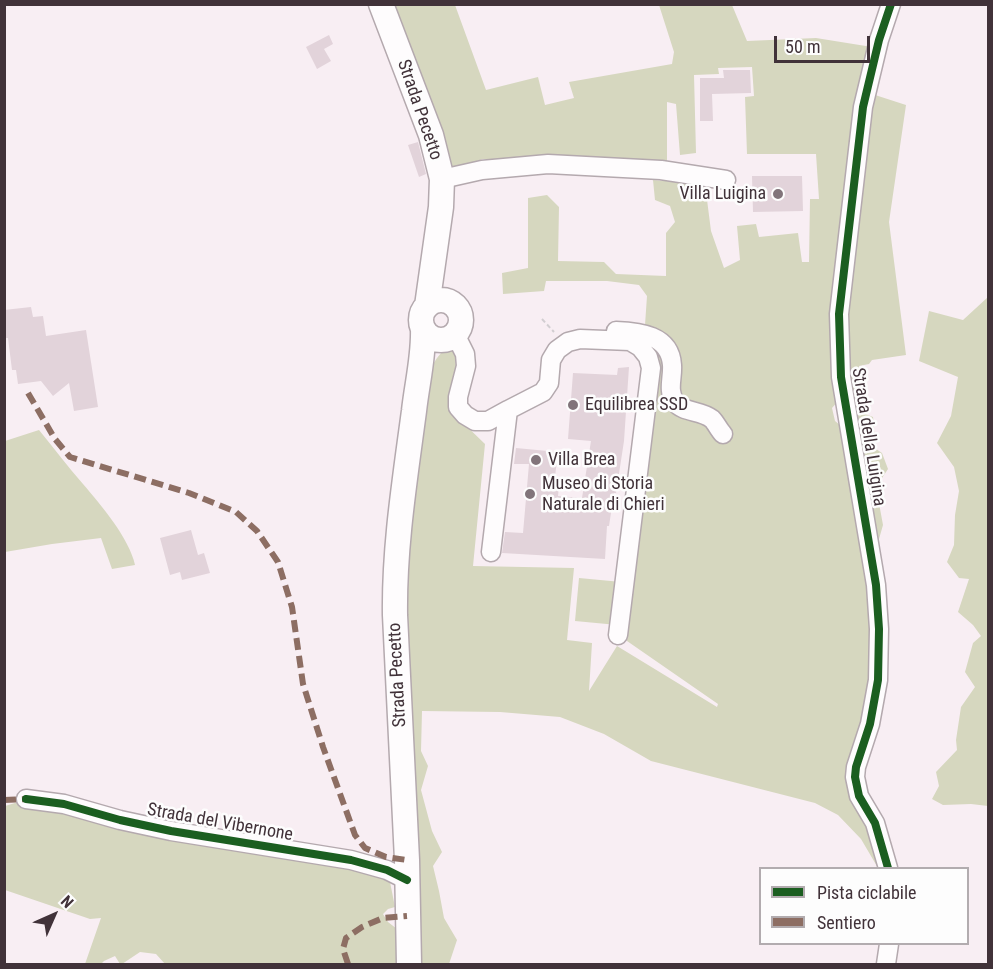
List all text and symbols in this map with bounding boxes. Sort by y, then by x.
scale bar [777,24,873,62]
text: 50 m [785,36,820,57]
street label: Strada Pecetto [392,57,446,163]
place label: Villa Luigina [679,183,766,205]
marker: Villa Luigina [771,187,785,201]
street label: Strada della Luigina [846,366,890,508]
place label: Equilibrea SSD [585,394,688,416]
marker: Equilibrea SSD [566,398,580,412]
place label: Villa Brea [548,449,615,471]
marker: Villa Brea [529,453,543,467]
place label: Museo di Storia Naturale di Chieri [542,473,665,516]
marker: Museo di Storia Naturale di Chieri [523,487,537,501]
street label: Strada Pecetto [384,622,412,728]
street label: Strada del Vibernone [145,800,295,846]
legend [759,867,969,945]
text: Pista ciclabile [817,882,916,903]
north arrow [24,885,84,945]
text: N [57,892,77,912]
text: Sentiero [817,912,876,933]

